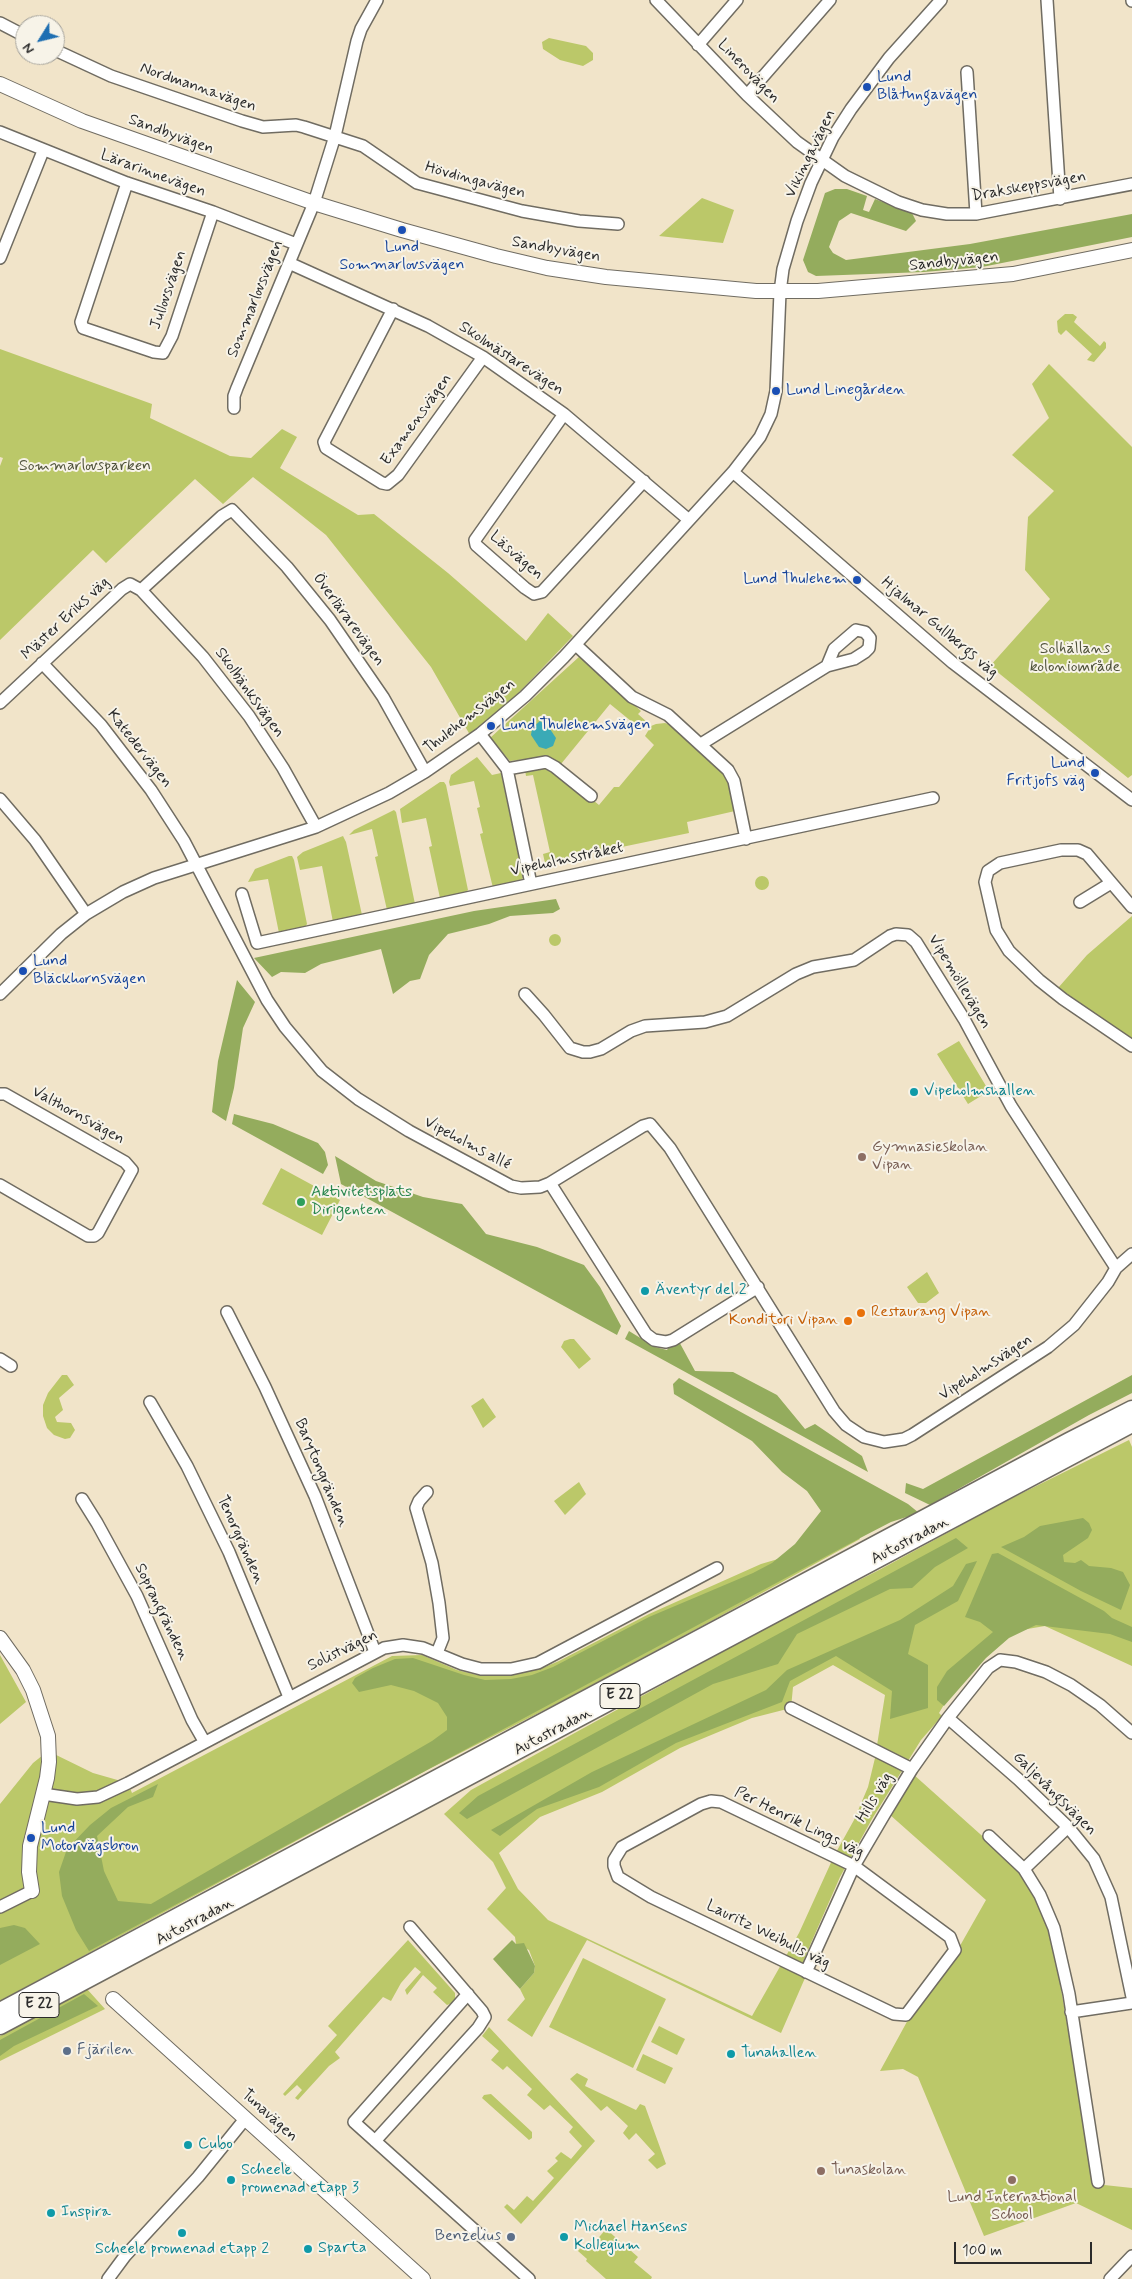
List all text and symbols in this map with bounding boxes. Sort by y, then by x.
north arrow [15,15,65,65]
street label: Linerovägen [713,36,783,108]
text: N [19,39,39,57]
street label: Nordmannavägen [137,59,259,117]
place label: Lund Blåtungavägen [877,68,978,106]
marker: Lund Blåtungavägen [861,81,873,93]
street label: Vikingavägen [781,107,841,201]
street label: Sandbyvägen [125,111,217,159]
street label: Lärarinnevägen [98,146,208,202]
street label: Hövdingavägen [423,158,527,204]
street label: Drakskeppsvägen [970,167,1088,207]
marker: Lund Sommarlovsvägen [396,224,408,236]
street label: Sandbyvägen [510,233,602,267]
street label: Sommarlovsvägen [224,237,288,361]
place label: Lund Sommarlovsvägen [339,238,465,276]
street label: Jullovsvägen [147,248,191,332]
street label: Sandbyvägen [908,248,1000,276]
street label: Skolmästarevägen [455,318,567,400]
street label: Examensvägen [377,370,457,470]
place label: Lund Linegården [786,381,906,401]
marker: Lund Linegården [770,385,782,397]
park label: Sommarlovsparken [19,457,151,477]
street label: Läsvägen [485,527,547,585]
street label: Överlärarevägen [308,570,388,670]
place label: Lund Thulehem [743,570,847,590]
street label: Mäster Eriks väg [18,573,114,665]
street label: Hjalmar Gullbergs väg [876,573,1002,683]
marker: Lund Thulehem [851,574,863,586]
park label: Solhällans koloniområde [1030,640,1120,678]
street label: Skolbänksvägen [210,644,288,742]
street label: Thulehemsvägen [420,675,520,759]
street label: Katedervägen [102,706,176,792]
place label: Lund Thulehemsvägen [501,716,651,736]
marker: Lund Thulehemsvägen [485,720,497,732]
place label: Lund Fritjofs väg [1007,754,1085,792]
marker: Lund Fritjofs väg [1089,767,1101,779]
street label: Vipeholmsstråket [509,839,625,881]
street label: Vipemöllevägen [923,931,995,1033]
place label: Lund Bläckhornsvägen [33,952,146,990]
marker: Lund Bläckhornsvägen [17,965,29,977]
place label: Vipeholmshallen [924,1082,1035,1102]
street label: Valthornsvägen [28,1083,128,1149]
marker: Vipeholmshallen [908,1086,920,1098]
street label: Vipeholms allé [420,1113,514,1175]
place label: Gymnasieskolan Vipan [872,1138,988,1176]
marker: Gymnasieskolan Vipan [856,1151,868,1163]
place label: Aktivitetsplats Dirigenten [311,1183,412,1221]
marker: Aktivitetsplats Dirigenten [295,1196,307,1208]
place label: Äventyr del 2 [655,1281,747,1301]
marker: Äventyr del 2 [639,1285,651,1297]
place label: Restaurang Vipan [871,1303,991,1323]
marker: Restaurang Vipan [855,1307,867,1319]
place label: Konditori Vipan [729,1311,838,1331]
marker: Konditori Vipan [842,1315,854,1327]
street label: Vipeholmsvägen [936,1331,1036,1405]
street label: Barytongränden [290,1416,352,1530]
street label: Tenorgränden [212,1493,268,1587]
street label: Autostradan [868,1513,952,1569]
street label: Soprangränden [129,1561,193,1663]
street label: Solistvägen [305,1626,381,1676]
road number: E 22 [600,1684,640,1708]
street label: Autostradan [511,1704,595,1760]
street label: Galjevångsvägen [1008,1748,1100,1840]
street label: Hills väg [853,1769,897,1827]
street label: Per Henrik Lings väg [731,1783,867,1863]
place label: Lund Motorvägsbron [41,1819,139,1857]
marker: Lund Motorvägsbron [25,1832,37,1844]
street label: Autostradan [153,1894,237,1950]
street label: Lauritz Weibulls väg [703,1897,833,1973]
road number: E 22 [19,1992,59,2018]
place label: Fjärilen [77,2041,134,2061]
place label: Tunahallen [741,2044,817,2064]
marker: Fjärilen [61,2045,73,2057]
marker: Tunahallen [725,2048,737,2060]
street label: Tunavägen [237,2086,301,2146]
place label: Cubo [198,2135,233,2155]
marker: Cubo [182,2139,194,2151]
place label: Scheele promenad etapp 3 [241,2161,359,2199]
place label: Tunaskolan [831,2161,907,2181]
marker: Tunaskolan [815,2165,827,2177]
marker: Scheele promenad etapp 3 [225,2174,237,2186]
marker: Lund International School [1006,2174,1018,2186]
place label: Lund International School [947,2188,1077,2226]
place label: Inspira [61,2203,111,2223]
marker: Inspira [45,2207,57,2219]
place label: Michael Hansens Kollegium [574,2218,687,2256]
marker: Scheele promenad etapp 2 [176,2227,188,2239]
place label: Benzelius [435,2227,501,2247]
marker: Benzelius [505,2231,517,2243]
marker: Michael Hansens Kollegium [558,2231,570,2243]
scale bar [957,2232,1094,2264]
place label: Sparta [318,2239,366,2259]
place label: Scheele promenad etapp 2 [95,2240,269,2260]
text: 100 m [962,2241,1002,2261]
marker: Sparta [302,2243,314,2255]

